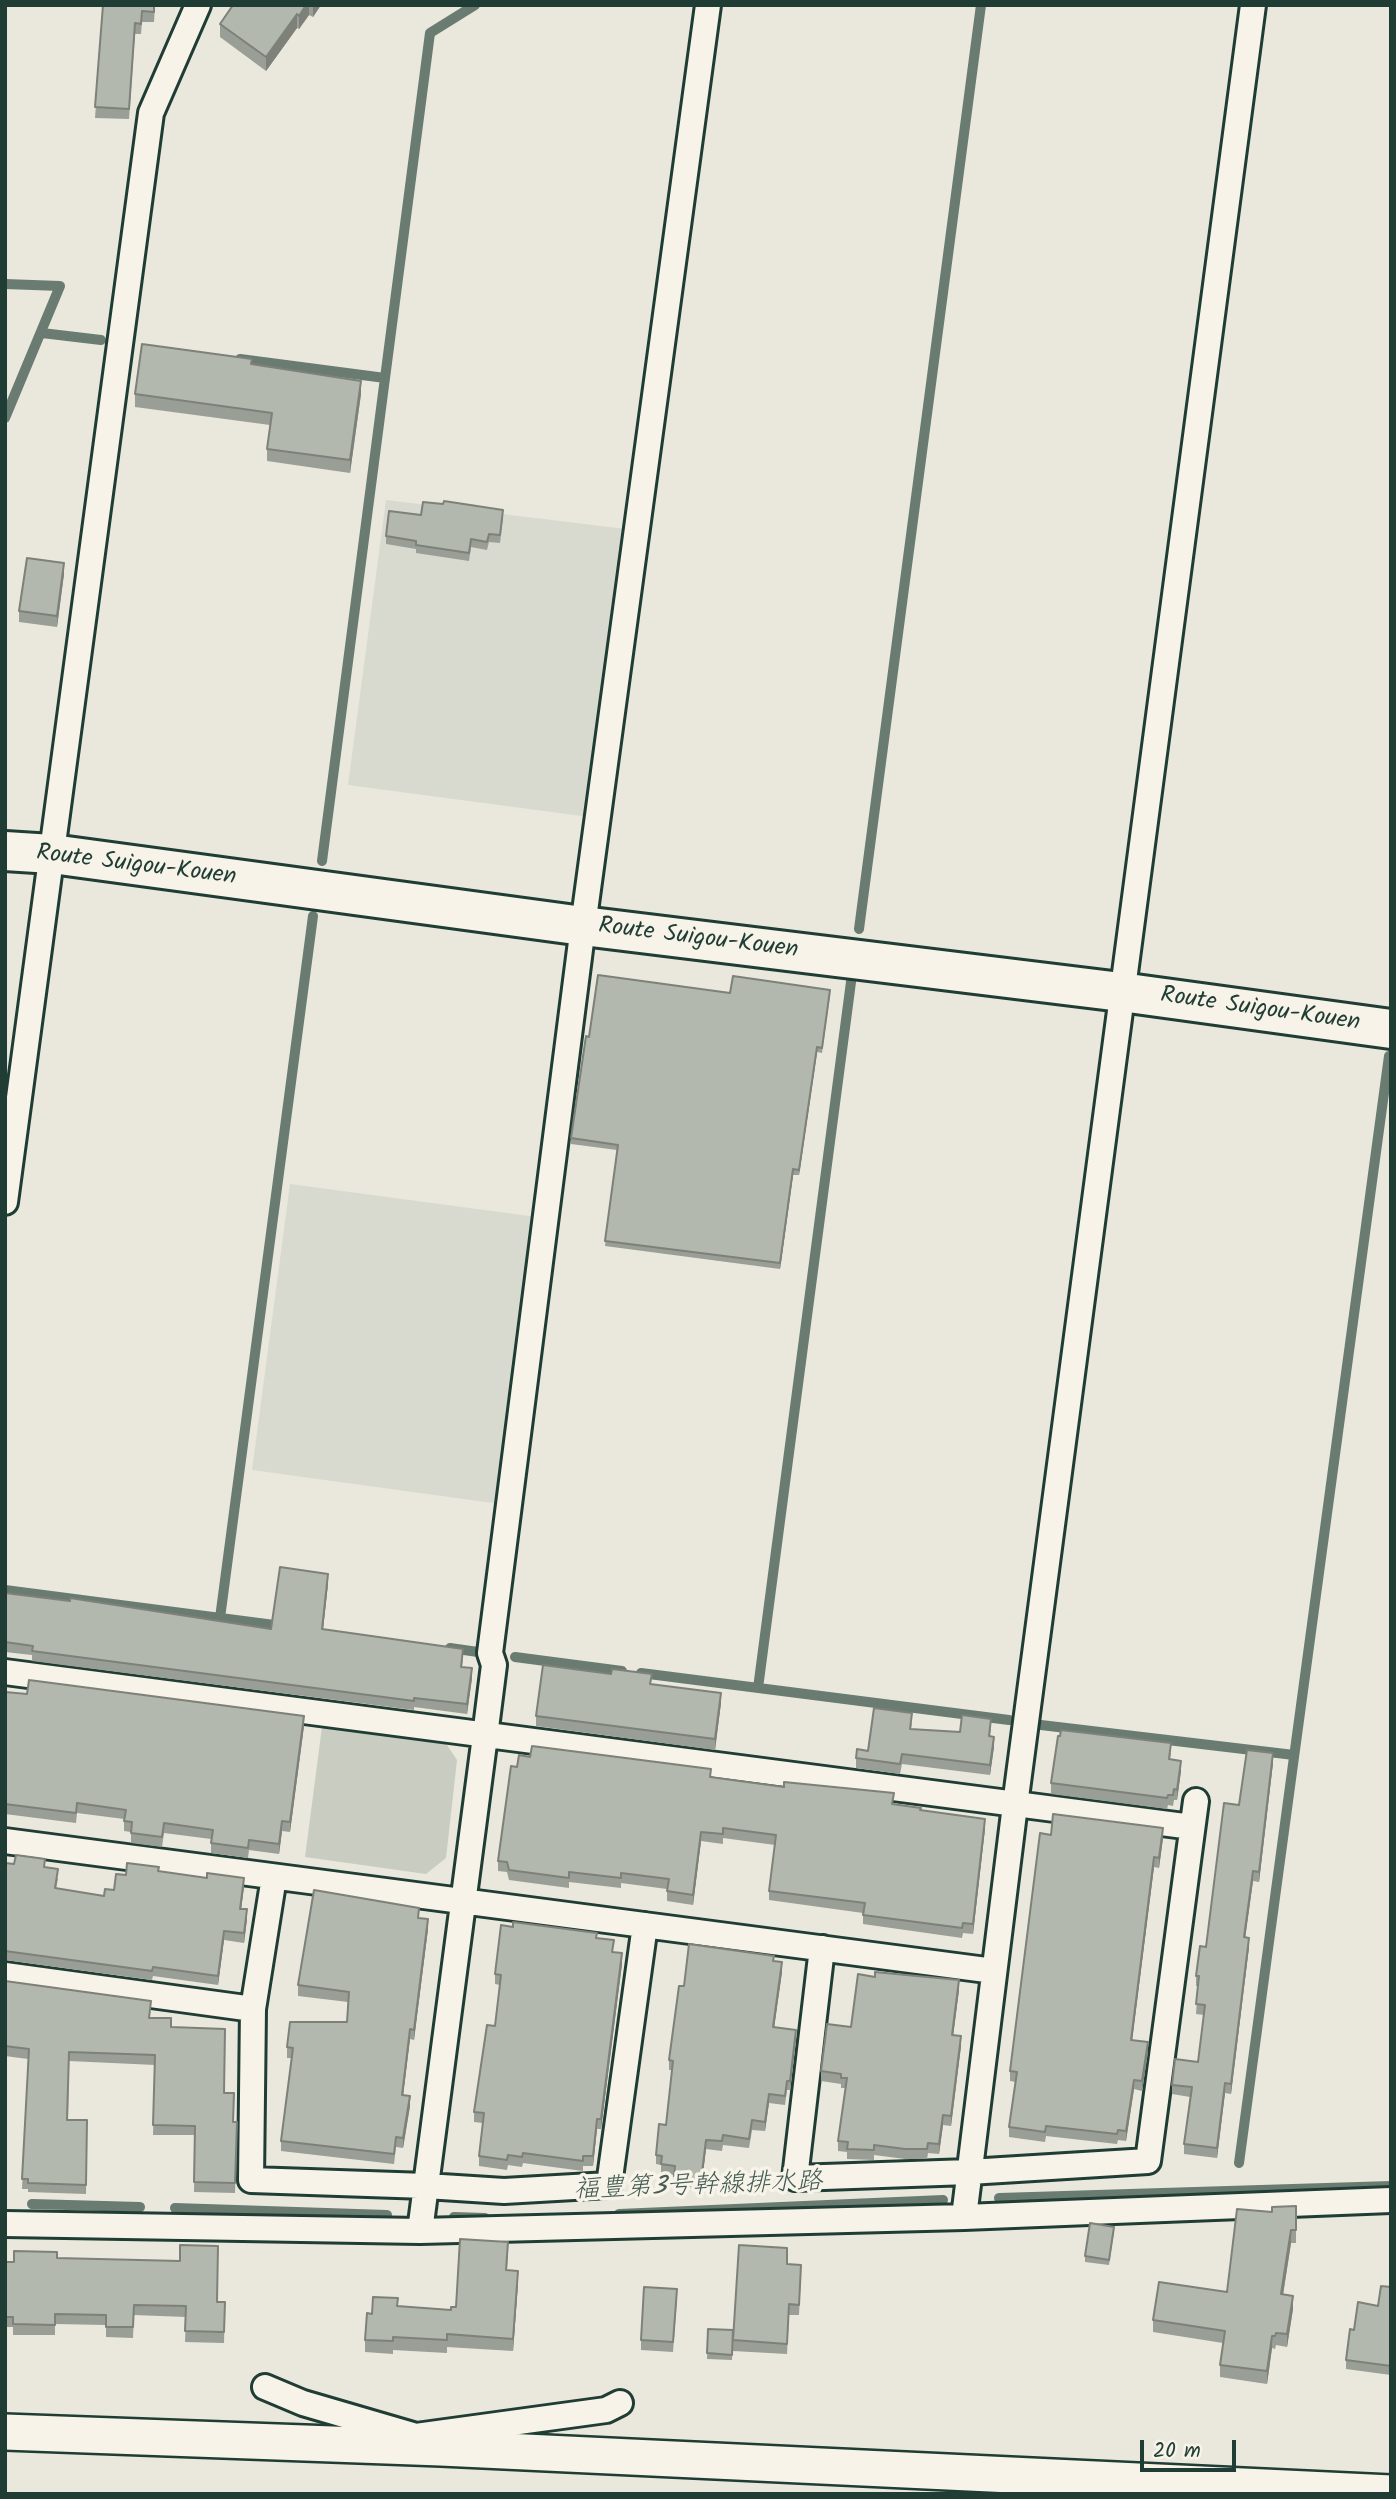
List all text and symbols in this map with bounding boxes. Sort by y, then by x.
street label: Route Suigou-Kouen [34,840,238,894]
street label: Route Suigou-Kouen [596,913,800,967]
street label: Route Suigou-Kouen [1158,983,1362,1039]
water label: 福豊第3号幹線排水路 [573,2168,823,2208]
scale bar [1144,2426,1240,2470]
text: 20 m [1153,2435,1201,2468]

